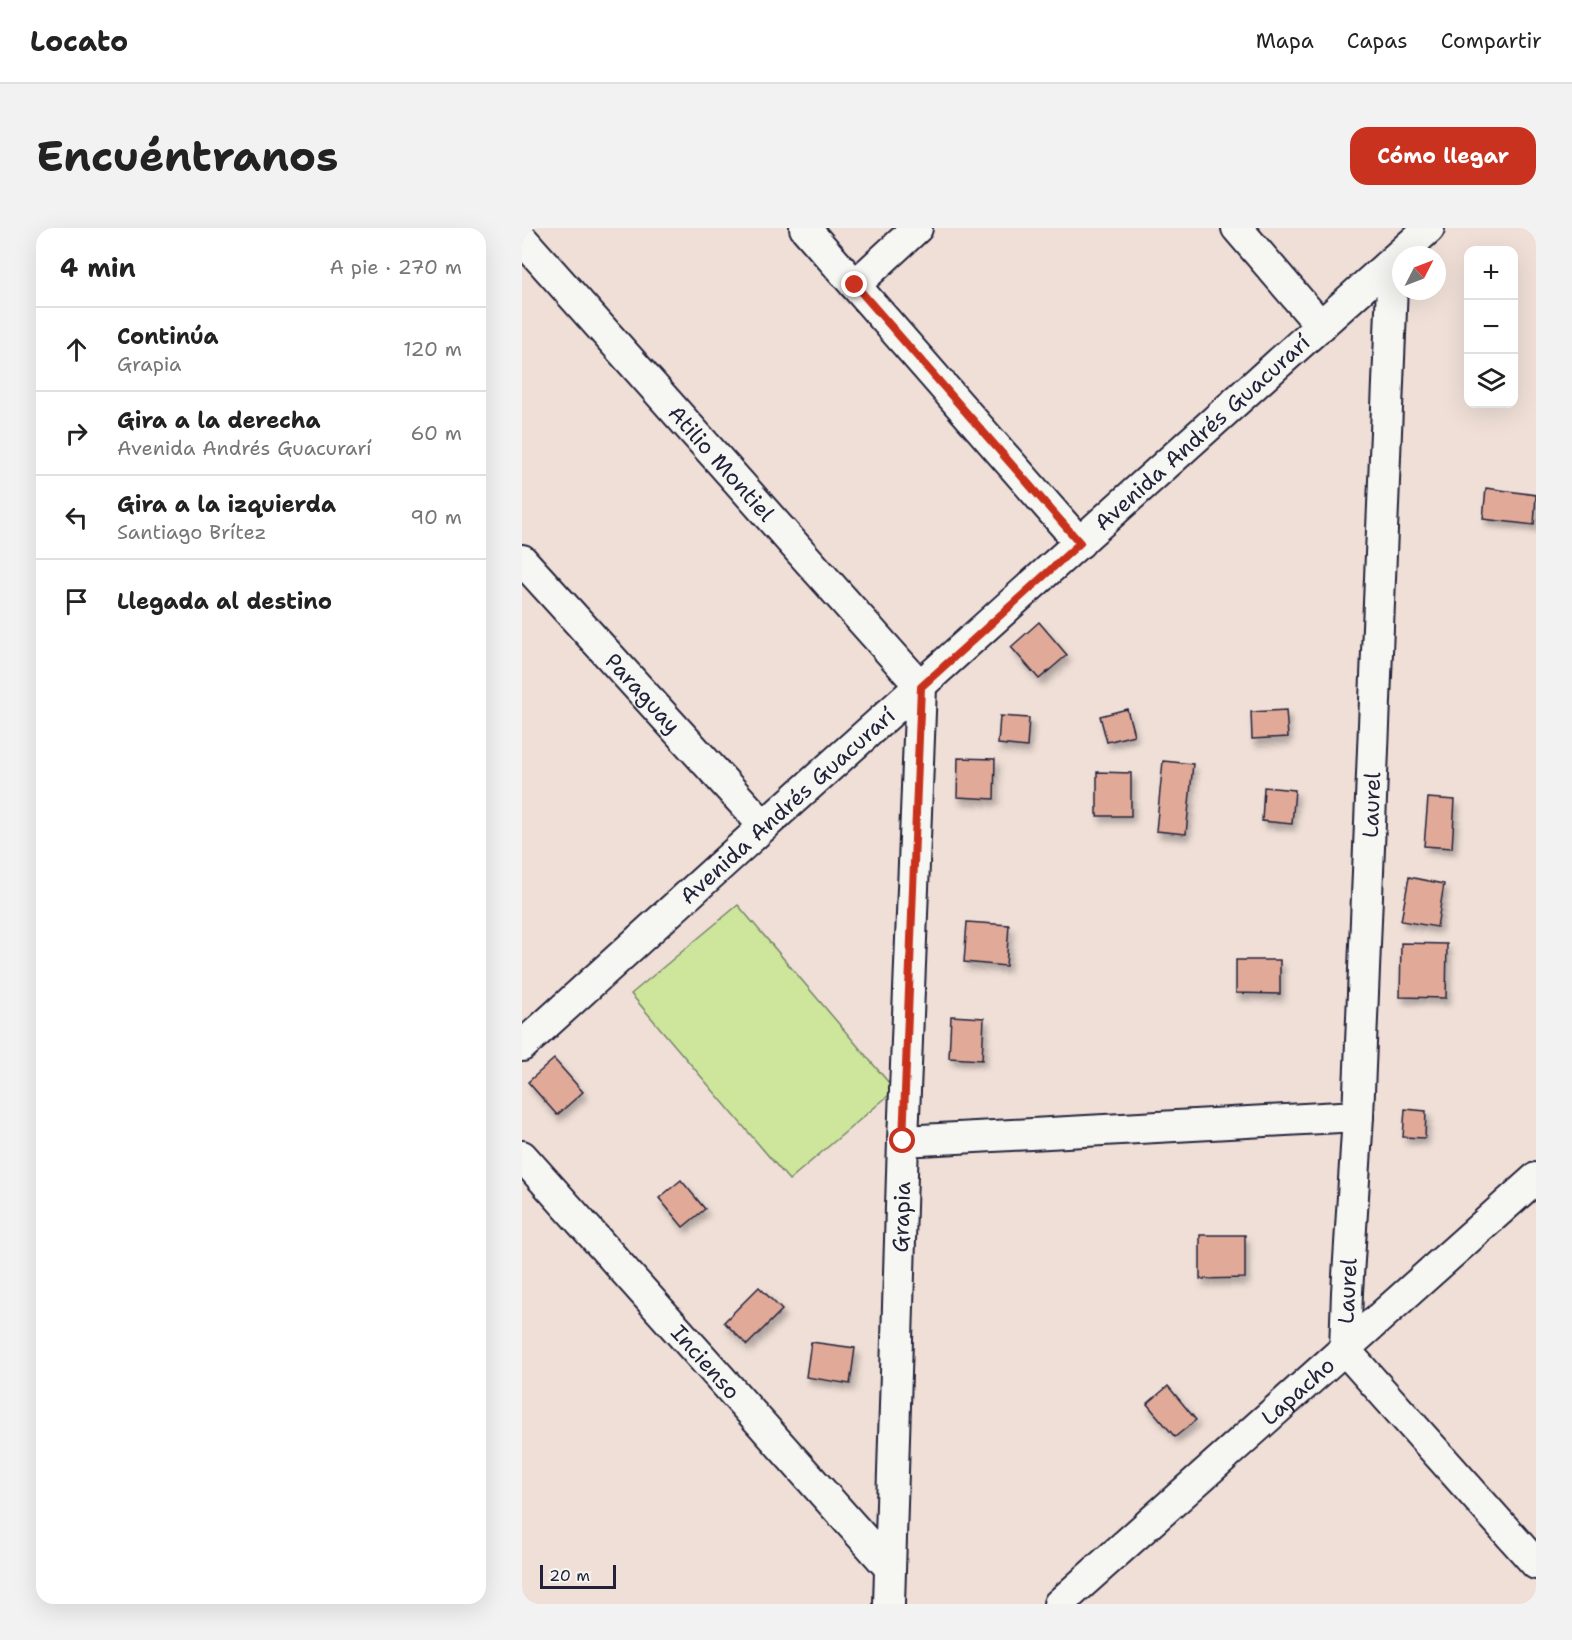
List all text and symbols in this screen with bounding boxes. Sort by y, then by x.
text: Locato [30,22,128,60]
text: Mapa [1256,27,1314,55]
text: Capas [1347,27,1408,55]
text: Compartir [1441,27,1542,55]
button: Cómo llegar [1350,127,1536,185]
text: Encuéntranos [36,128,338,184]
north arrow [1392,246,1446,300]
map controls [1464,246,1518,408]
button: + [1464,246,1518,300]
text: 4 min [60,250,136,285]
text: A pie · 270 m [330,254,462,280]
route end [841,271,867,297]
button: − [1464,300,1518,354]
text: Continúa [117,322,219,351]
street label: Avenida Andrés Guacurarí [1088,328,1316,537]
icon: ahead [60,333,93,366]
text: 120 m [403,336,462,362]
text: Grapia [117,351,182,377]
button: layers [1464,354,1518,408]
street label: Atilio Montiel [662,399,781,528]
text: Gira a la derecha [117,406,321,435]
icon: right [60,417,93,450]
text: 60 m [410,420,462,446]
text: Avenida Andrés Guacurarí [117,435,372,461]
text: Gira a la izquierda [117,490,336,519]
icon: left [60,501,93,534]
text: 90 m [410,504,462,530]
text: Santiago Brítez [117,519,266,545]
icon: arrive [60,585,93,618]
text: Llegada al destino [117,587,332,616]
street label: Paraguay [599,647,687,740]
street label: Avenida Andrés Guacurarí [674,701,901,911]
street label: Laurel [1356,771,1387,838]
route start [889,1127,915,1153]
street label: Grapia [886,1181,917,1253]
street label: Laurel [1331,1257,1364,1325]
street label: Incienso [664,1319,747,1406]
street label: Lapacho [1255,1351,1341,1432]
scale bar [540,1562,616,1590]
text: 20 m [549,1565,590,1586]

